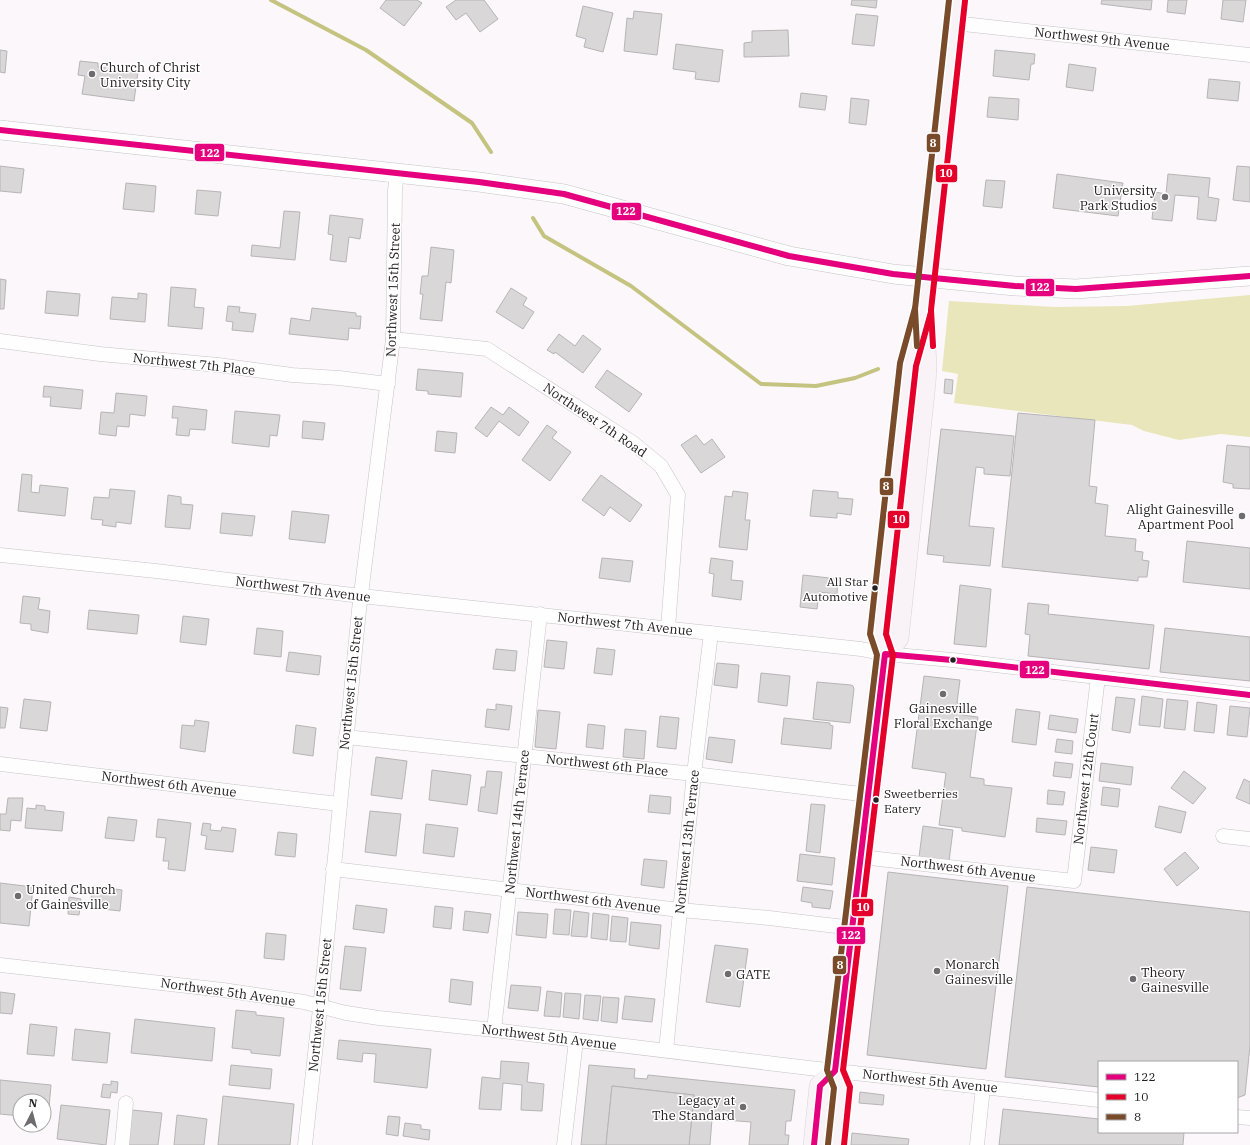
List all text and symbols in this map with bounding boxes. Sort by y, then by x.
street label: Northwest 9th Avenue [1034,23,1170,55]
place label: Church of Christ University City [100,59,201,91]
marker: Church of Christ University City [87,69,97,79]
line badge: 8 [926,133,941,153]
text: 8 [930,136,937,150]
line badge: 122 [194,143,225,162]
text: 122 [200,146,220,160]
line badge: 10 [935,164,958,183]
text: 10 [939,166,953,180]
place label: University Park Studios [1080,182,1157,214]
marker: University Park Studios [1160,192,1170,202]
line badge: 122 [611,202,642,221]
text: 122 [616,204,636,218]
street label: Northwest 15th Street [382,222,404,358]
line badge: 122 [1025,278,1055,297]
text: 122 [1030,280,1050,294]
street label: Northwest 7th Place [132,349,256,379]
street label: Northwest 7th Road [540,379,650,461]
line badge: 8 [879,477,894,496]
text: 8 [883,479,890,493]
place label: Alight Gainesville Apartment Pool [1126,501,1234,533]
line badge: 10 [887,510,910,529]
marker: Alight Gainesville Apartment Pool [1237,511,1247,521]
text: 10 [892,512,906,526]
street label: Northwest 7th Avenue [235,572,372,606]
place label: All Star Automotive [803,574,869,604]
marker: All Star Automotive [870,583,880,593]
street label: Northwest 7th Avenue [557,608,693,640]
street label: Northwest 15th Street [336,615,367,751]
unlabelled marker [948,655,958,665]
line badge: 122 [1019,660,1050,679]
text: 122 [1025,663,1045,677]
marker: Gainesville Floral Exchange [938,689,948,699]
place label: Gainesville Floral Exchange [894,700,992,732]
street label: Northwest 12th Court [1070,712,1103,846]
street label: Northwest 14th Terrace [501,749,533,895]
street label: Northwest 6th Place [545,750,669,780]
street label: Northwest 6th Avenue [101,767,238,801]
street label: Northwest 13th Terrace [671,769,703,915]
place label: Sweetberries Eatery [884,786,958,816]
marker: Sweetberries Eatery [871,795,881,805]
street label: Northwest 6th Avenue [900,852,1037,886]
place label: United Church of Gainesville [26,881,116,913]
street label: Northwest 6th Avenue [525,883,662,917]
marker: United Church of Gainesville [13,891,23,901]
line badge: 10 [851,898,874,917]
text: 10 [856,900,870,914]
line badge: 122 [836,926,866,945]
text: 122 [841,928,861,942]
street label: Northwest 15th Street [305,937,336,1073]
line badge: 8 [832,955,847,975]
place label: Monarch Gainesville [945,956,1013,988]
text: 8 [837,958,844,972]
place label: Theory Gainesville [1141,964,1209,996]
place label: GATE [736,966,770,983]
marker: Monarch Gainesville [932,966,942,976]
marker: GATE [723,969,733,979]
street label: Northwest 5th Avenue [160,974,296,1010]
marker: Theory Gainesville [1128,974,1138,984]
street label: Northwest 5th Avenue [481,1020,618,1054]
legend [1098,1061,1238,1133]
street label: Northwest 5th Avenue [862,1065,998,1097]
text: 122 [1134,1069,1156,1084]
text: 10 [1134,1089,1148,1104]
place label: Legacy at The Standard [652,1092,735,1124]
north arrow [12,1093,52,1133]
text: N [28,1096,38,1111]
marker: Legacy at The Standard [738,1102,748,1112]
text: 8 [1134,1109,1141,1124]

